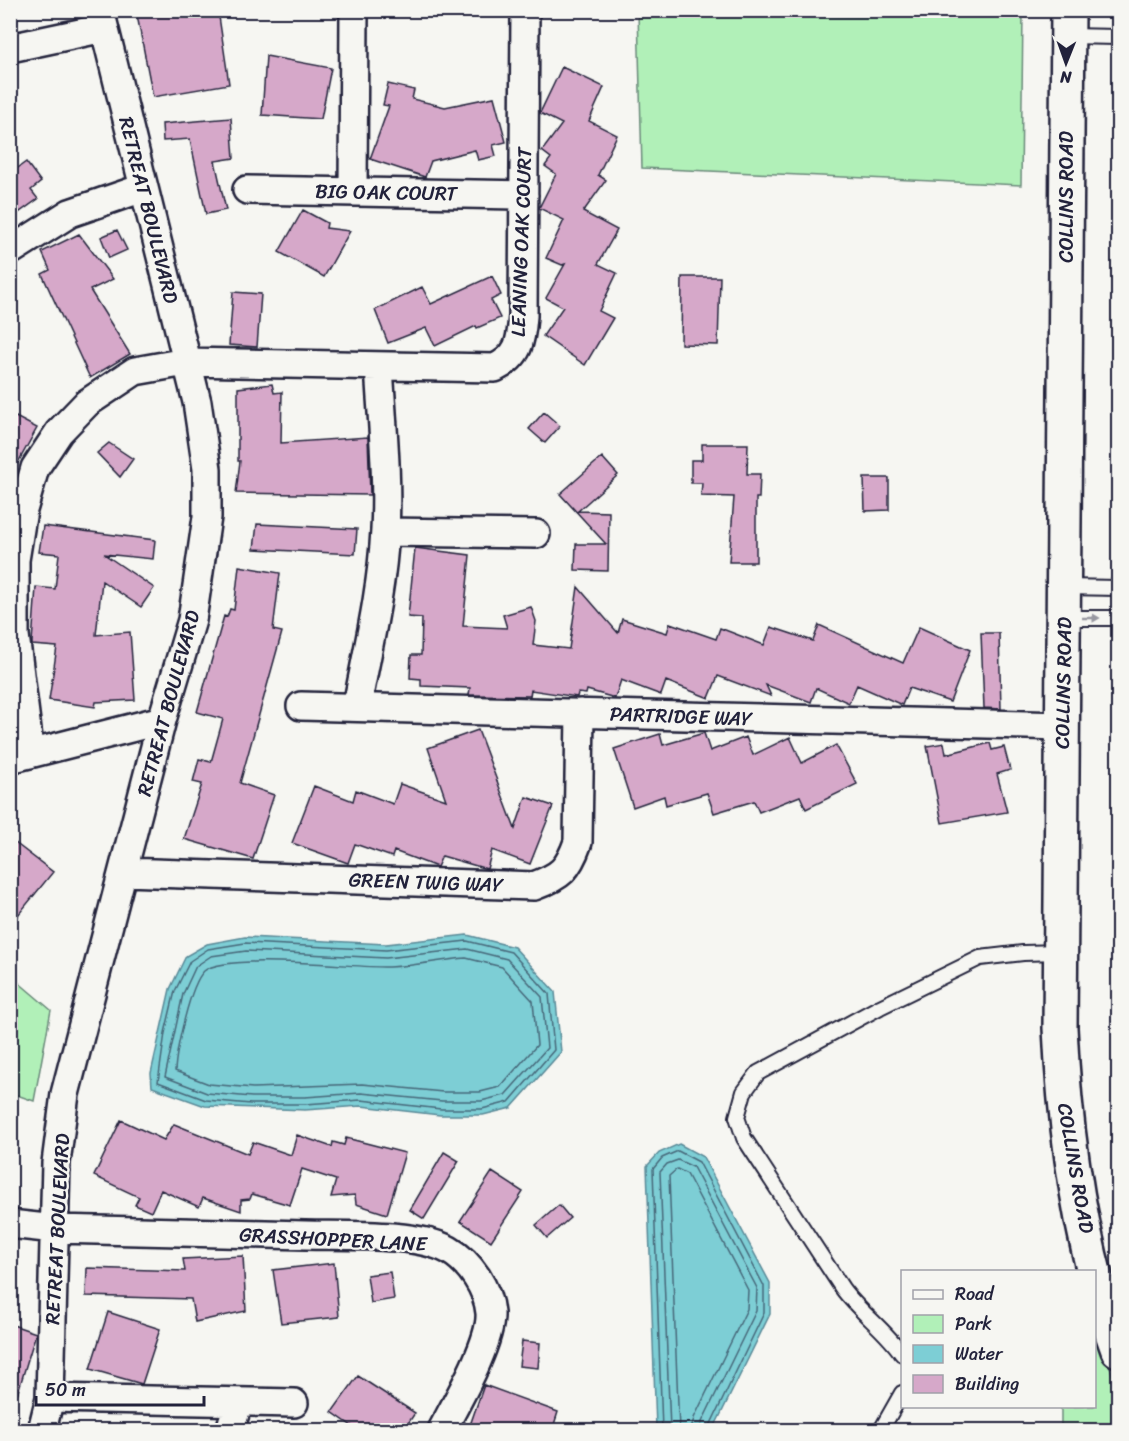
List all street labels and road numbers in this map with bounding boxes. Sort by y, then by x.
street label: RETREAT BOULEVARD [108,113,189,307]
street label: COLLINS ROAD [1049,131,1084,263]
street label: LEANING OAK COURT [501,145,542,337]
street label: BIG OAK COURT [315,174,458,211]
street label: RETREAT BOULEVARD [127,606,210,800]
street label: COLLINS ROAD [1045,617,1082,749]
street label: PARTRIDGE WAY [609,697,754,737]
street label: GREEN TWIG WAY [348,862,505,903]
street label: COLLINS ROAD [1047,1100,1104,1236]
street label: RETREAT BOULEVARD [35,1132,80,1326]
street label: GRASSHOPPER LANE [238,1217,429,1262]

